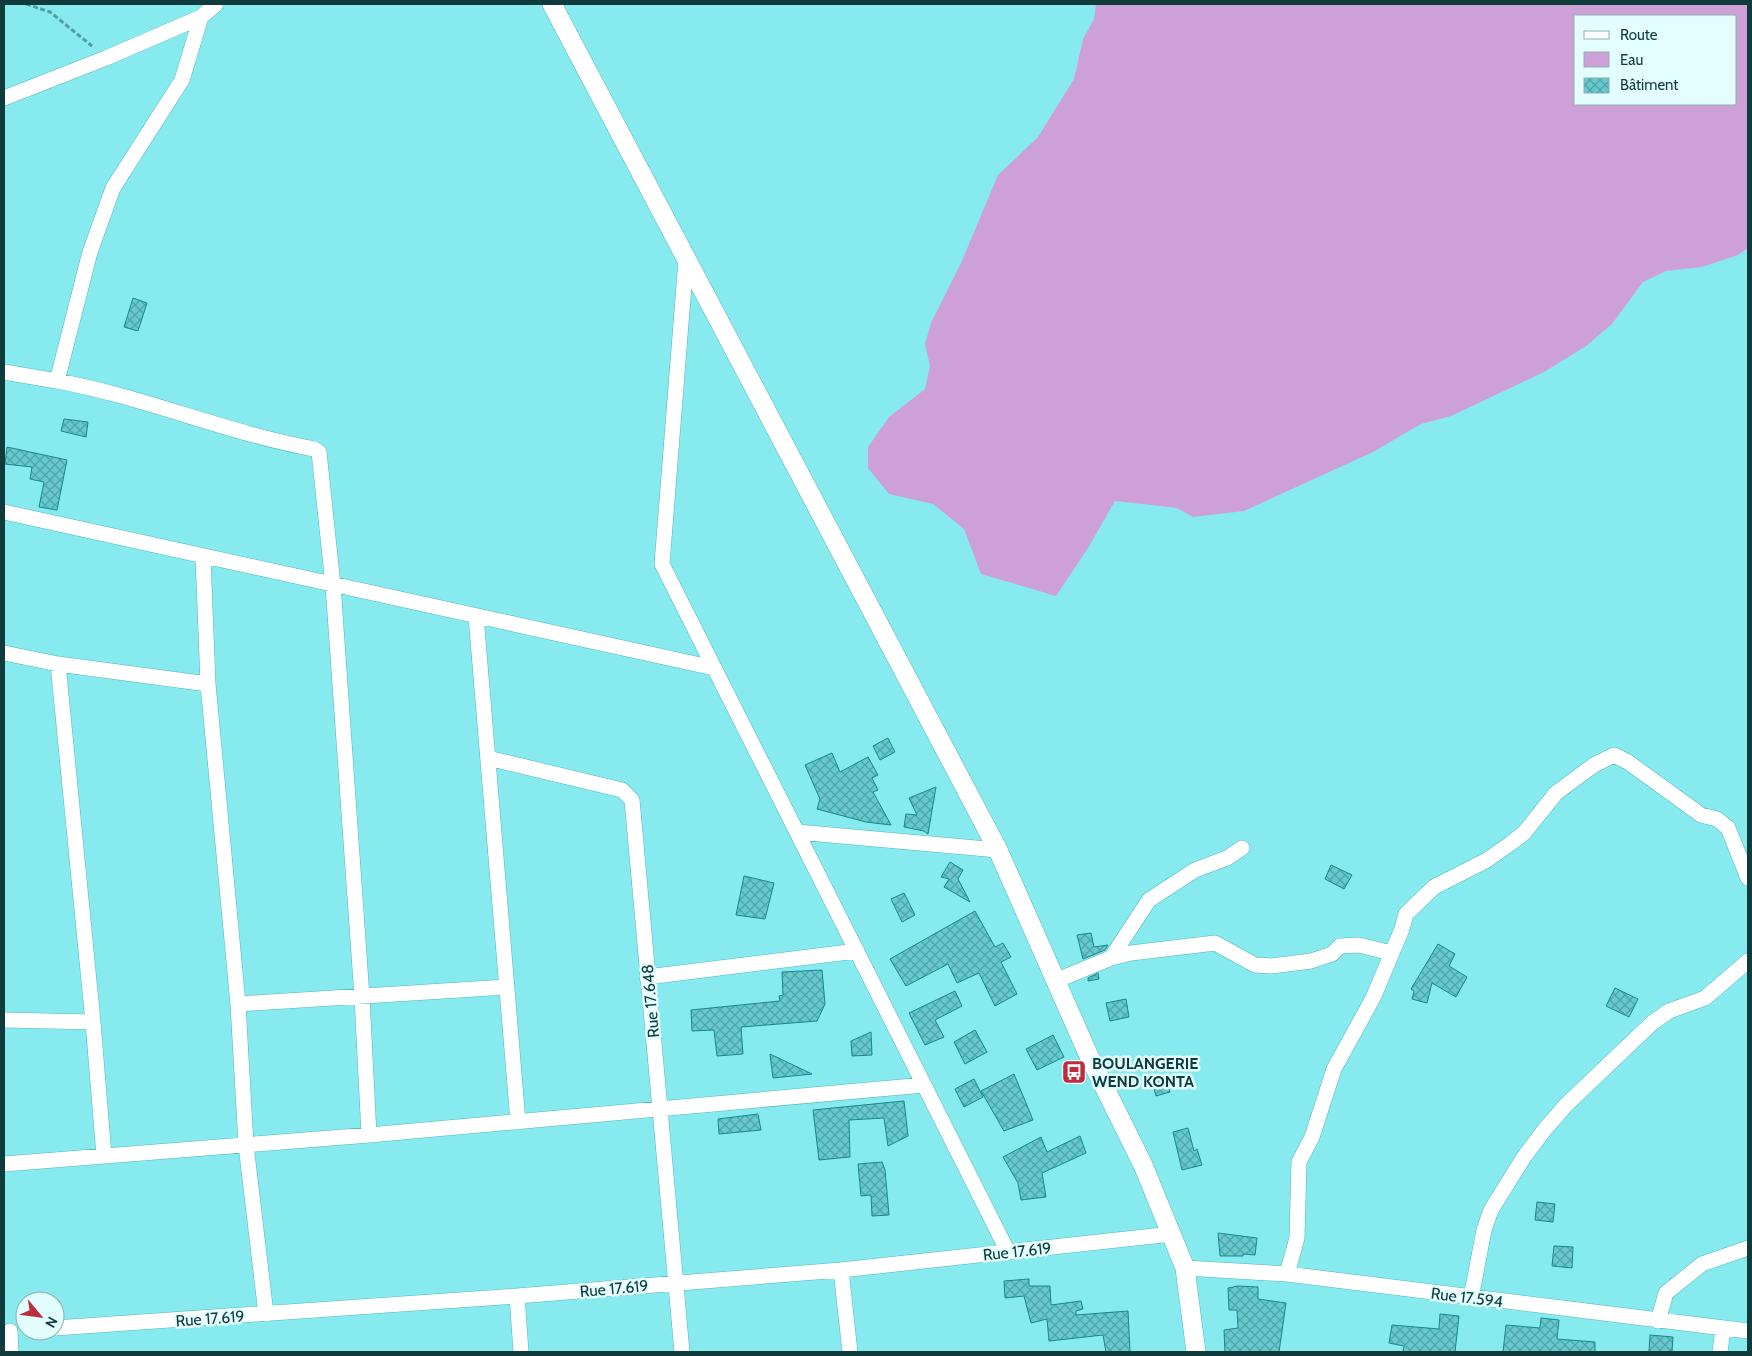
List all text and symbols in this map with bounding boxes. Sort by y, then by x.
legend [1574,15,1737,105]
text: Route [1620,26,1658,44]
text: Eau [1620,51,1643,69]
text: Bâtiment [1620,76,1678,94]
street label: Rue 17.648 [638,963,663,1038]
place label: BOULANGERIE WEND KONTA [1092,1054,1198,1091]
bus stop icon: BOULANGERIE WEND KONTA [1061,1059,1087,1085]
street label: Rue 17.619 [982,1238,1052,1265]
street label: Rue 17.619 [579,1276,649,1301]
street label: Rue 17.594 [1430,1284,1504,1311]
north arrow [15,1291,65,1341]
street label: Rue 17.619 [175,1307,245,1330]
text: N [41,1314,62,1331]

